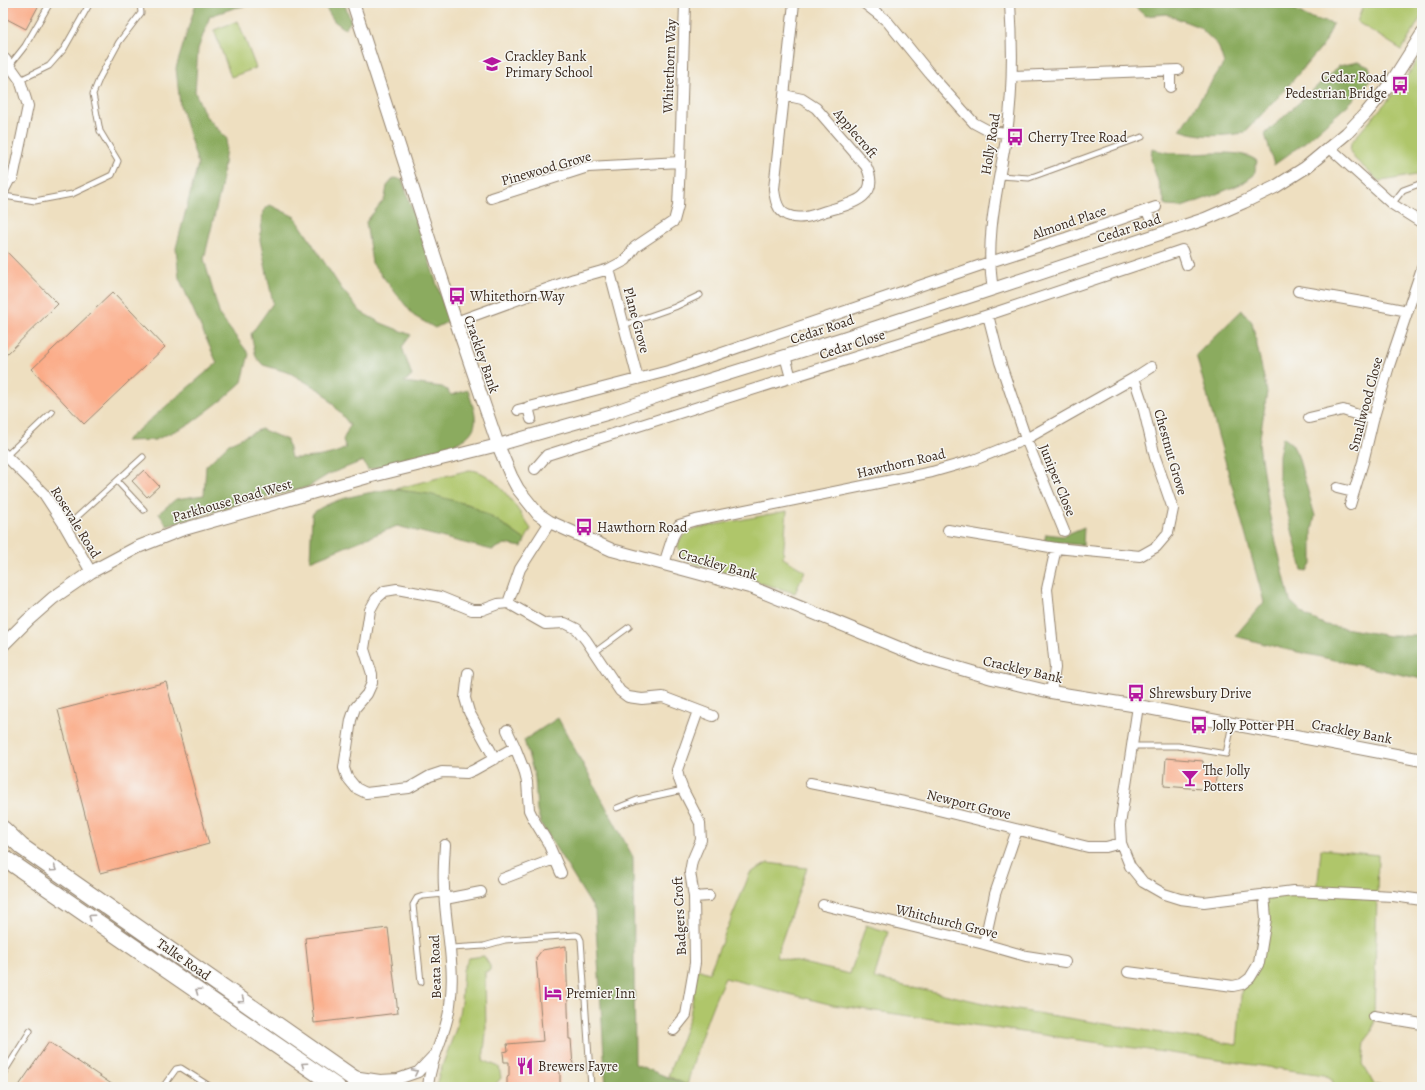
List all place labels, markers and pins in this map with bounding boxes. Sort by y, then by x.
place label: Crackley Bank Primary School [505,47,593,82]
school or university icon: Crackley Bank Primary School [482,54,502,74]
place label: Cedar Road Pedestrian Bridge [1285,68,1387,103]
bus stop icon: Cedar Road Pedestrian Bridge [1390,75,1410,95]
bus stop icon: Cherry Tree Road [1005,127,1025,147]
place label: Cherry Tree Road [1028,128,1128,147]
bus stop icon: Whitethorn Way [447,286,467,306]
place label: Whitethorn Way [469,287,565,306]
bus stop icon: Hawthorn Road [574,517,594,537]
place label: Hawthorn Road [597,518,688,537]
bus stop icon: Shrewsbury Drive [1126,683,1146,703]
place label: Shrewsbury Drive [1149,684,1251,703]
bus stop icon: Jolly Potter PH [1189,715,1209,735]
place label: Jolly Potter PH [1212,716,1295,735]
place label: The Jolly Potters [1203,761,1251,796]
bar icon: The Jolly Potters [1180,768,1200,788]
hotel icon: Premier Inn [543,983,563,1003]
place label: Premier Inn [566,984,636,1003]
restaurant icon: Brewers Fayre [515,1056,535,1076]
place label: Brewers Fayre [538,1057,618,1076]

